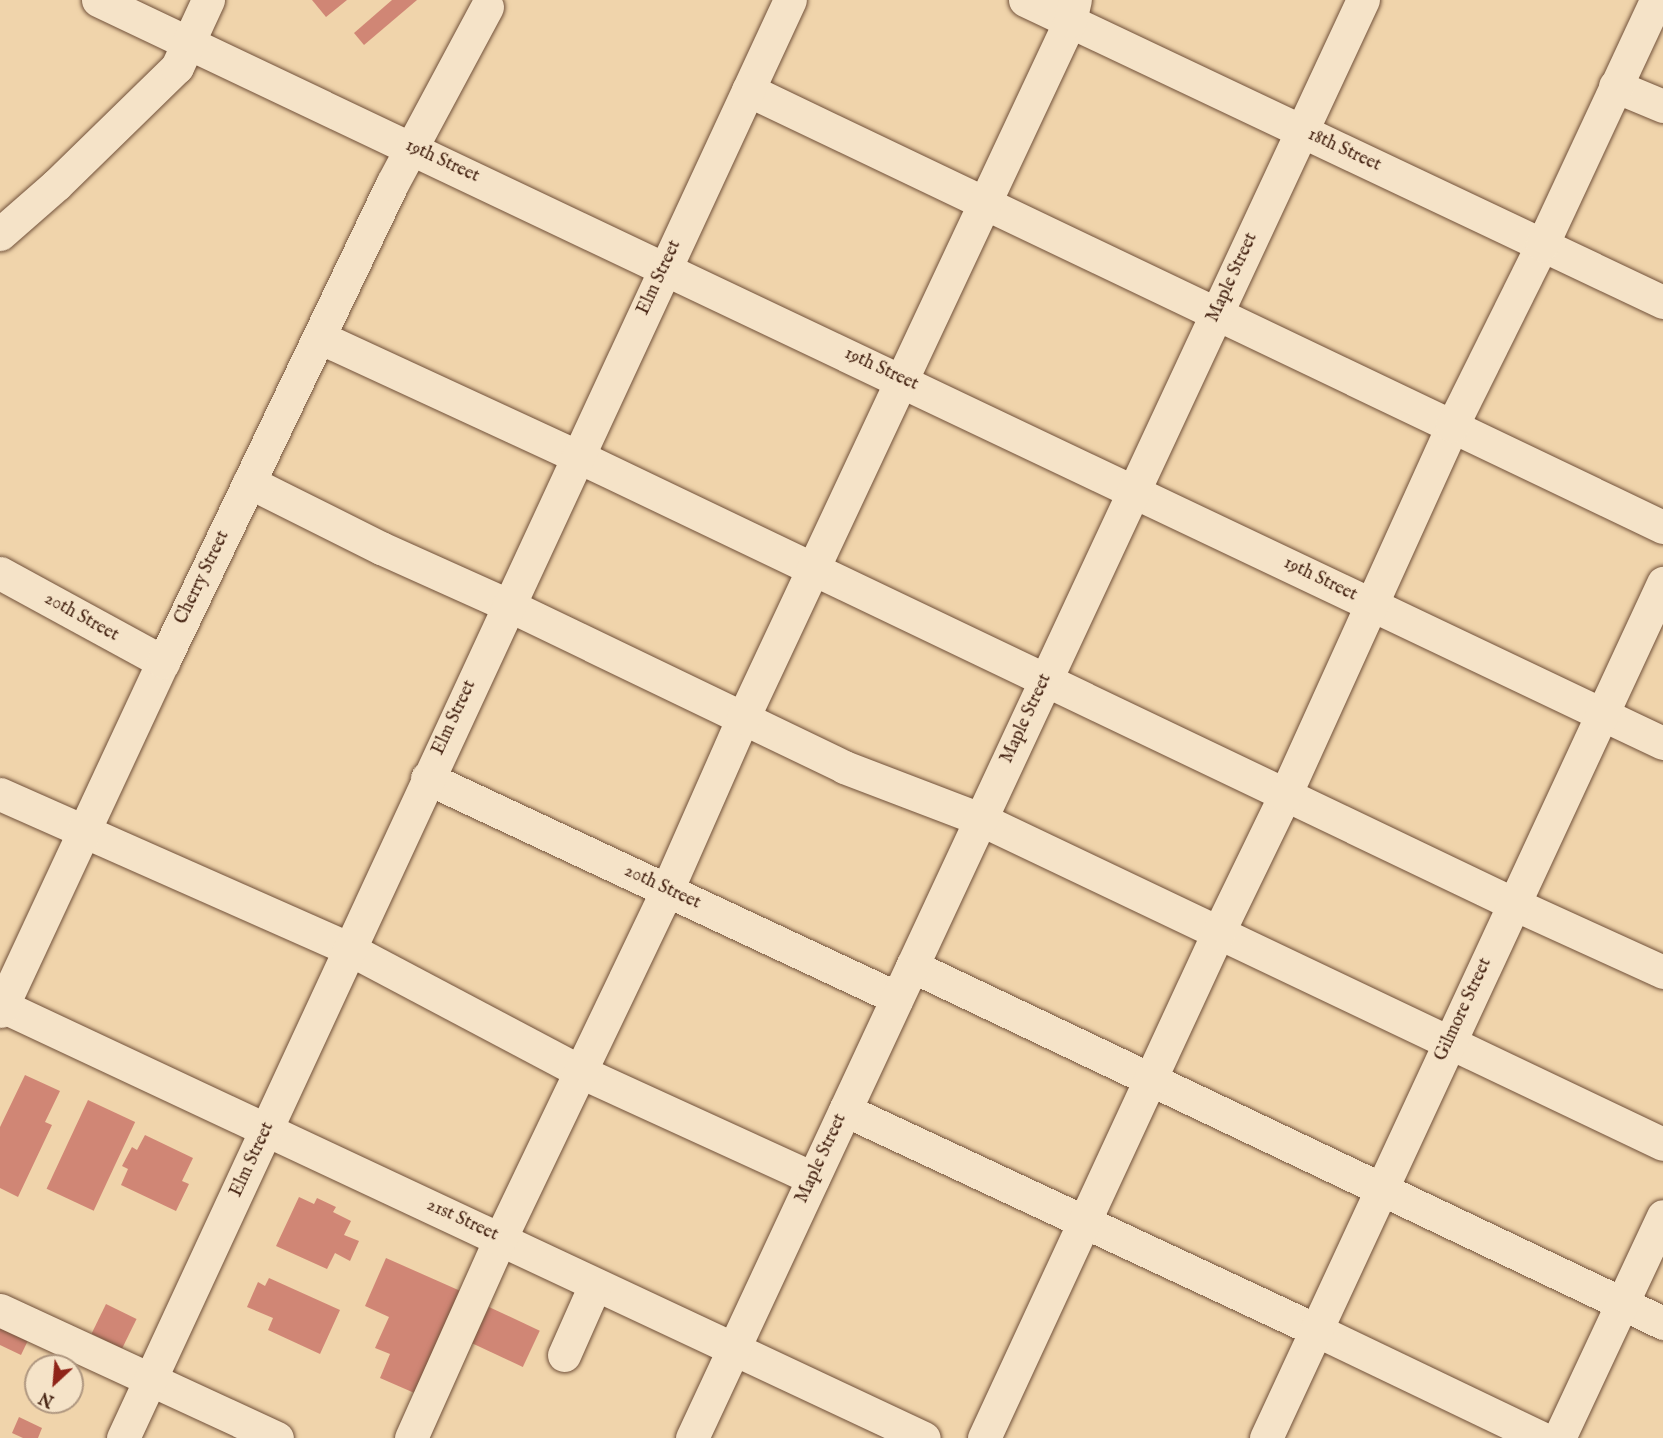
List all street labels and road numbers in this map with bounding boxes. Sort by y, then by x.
street label: 18th Street [1304,125,1384,177]
street label: 19th Street [402,136,482,188]
street label: Maple Street [1203,230,1263,326]
street label: Elm Street [633,237,687,319]
street label: 19th Street [841,344,921,396]
street label: Cherry Street [171,528,235,628]
street label: 19th Street [1280,553,1360,607]
street label: 20th Street [40,589,122,647]
street label: Maple Street [997,671,1057,767]
street label: Elm Street [428,677,482,759]
street label: 20th Street [620,861,704,915]
street label: Gilmore Street [1431,955,1497,1065]
street label: Maple Street [792,1111,852,1207]
street label: Elm Street [226,1119,280,1201]
street label: 21st Street [423,1195,501,1247]

